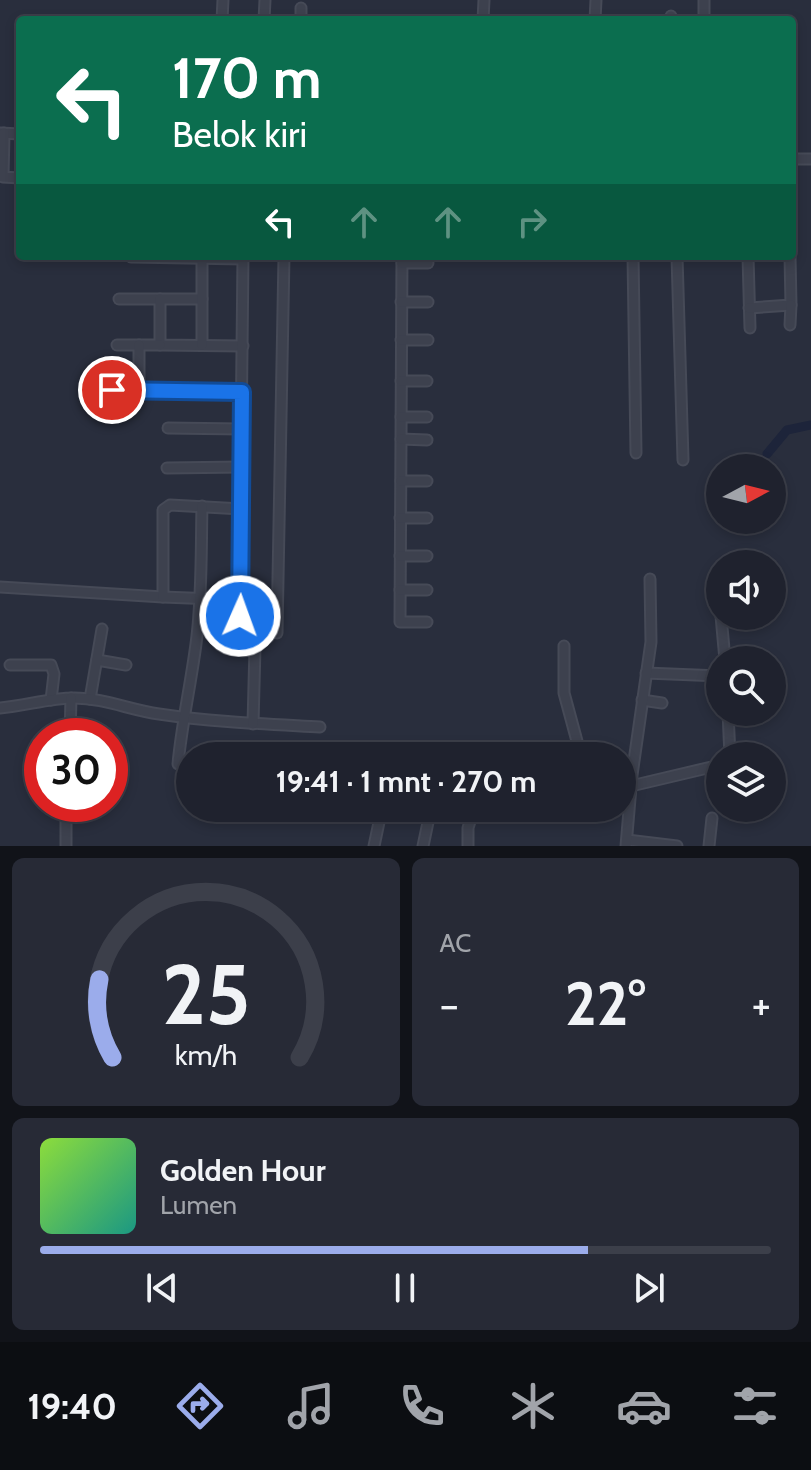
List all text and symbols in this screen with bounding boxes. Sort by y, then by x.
text: 170 m [172,44,322,112]
icon: left [40,48,144,152]
text: Belok kiri [172,112,307,156]
icon: left [258,200,302,244]
icon: ahead [342,200,386,244]
icon: ahead [426,200,470,244]
icon: right [510,200,554,244]
pin [78,356,146,424]
icon: arrive [90,368,134,412]
north arrow [706,454,786,534]
map controls [706,454,786,822]
button: sound [706,550,786,630]
position arrow [198,574,282,658]
button: search [706,646,786,726]
speed limit sign: 30 [24,718,128,822]
button: layers [706,742,786,822]
text: 19:41 · 1 mnt · 270 m [276,763,536,800]
text: AC [440,927,471,959]
text: 25 [161,944,250,1045]
text: 22° [565,967,646,1040]
text: − [440,978,459,1031]
text: + [752,978,771,1031]
text: km/h [174,1037,237,1072]
text: Golden Hour [160,1152,326,1189]
text: Lumen [160,1189,237,1221]
icon: previous [140,1266,184,1310]
icon: pause [383,1266,427,1310]
icon: next [627,1266,671,1310]
icon: directions [172,1378,228,1434]
icon: music [283,1378,339,1434]
icon: phone [394,1378,450,1434]
icon: climate [505,1378,561,1434]
icon: car [616,1378,672,1434]
icon: filters [727,1378,783,1434]
text: 19:40 [28,1384,117,1428]

